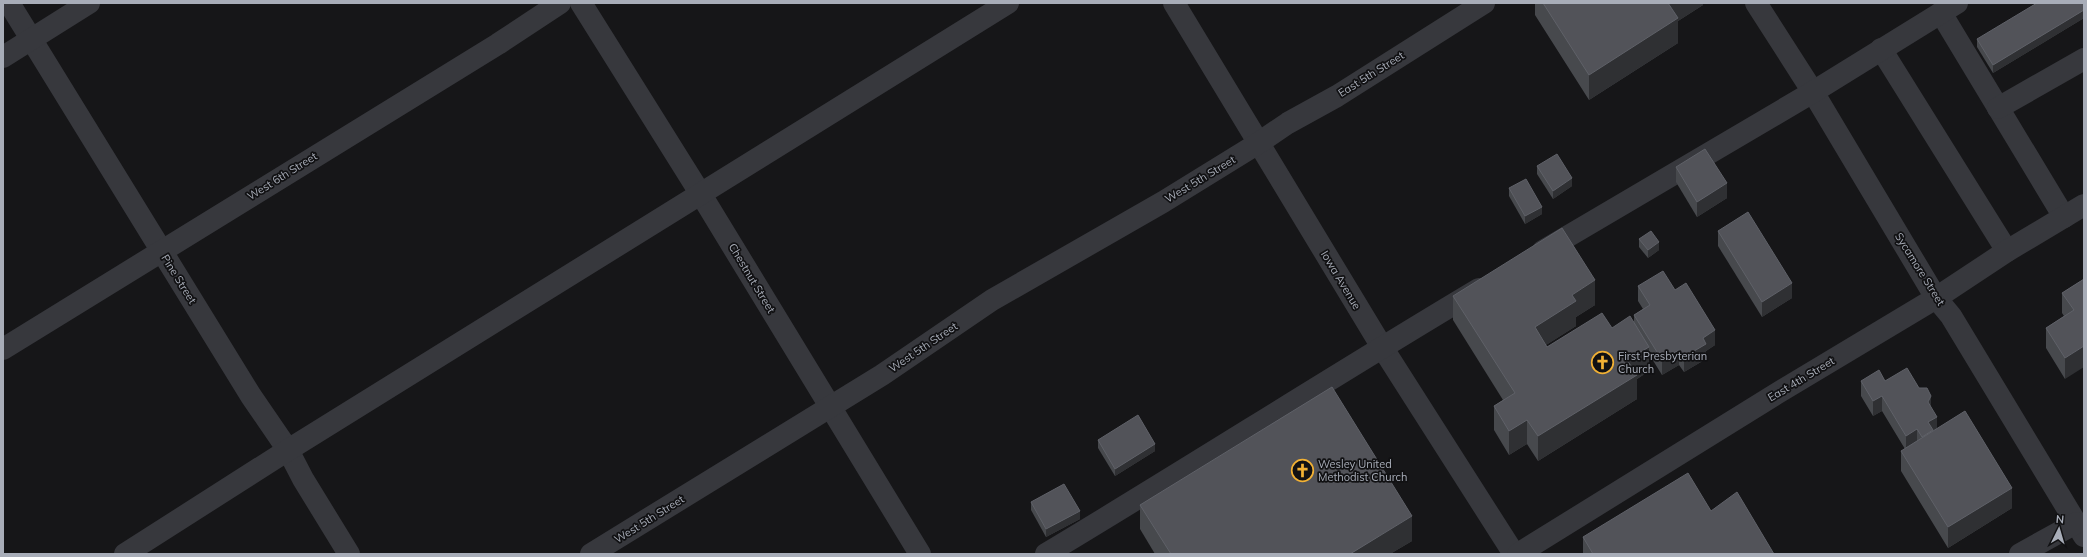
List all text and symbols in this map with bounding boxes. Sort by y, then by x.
street label: East 5th Street [1335,48,1407,100]
street label: West 6th Street [244,149,320,203]
street label: West 5th Street [1162,152,1238,206]
street label: Sycamore Street [1892,230,1948,308]
street label: Chestnut Street [726,240,778,316]
street label: Iowa Avenue [1318,248,1364,312]
street label: Pine Street [158,252,200,306]
street label: West 5th Street [886,319,960,375]
church icon: First Presbyterian Church [1590,349,1616,375]
place label: First Presbyterian Church [1618,349,1707,376]
street label: East 4th Street [1765,354,1837,404]
church icon: Wesley United Methodist Church [1289,457,1315,483]
place label: Wesley United Methodist Church [1318,457,1407,484]
street label: West 5th Street [611,492,687,546]
north arrow [2039,509,2079,549]
text: N [2055,512,2065,526]

